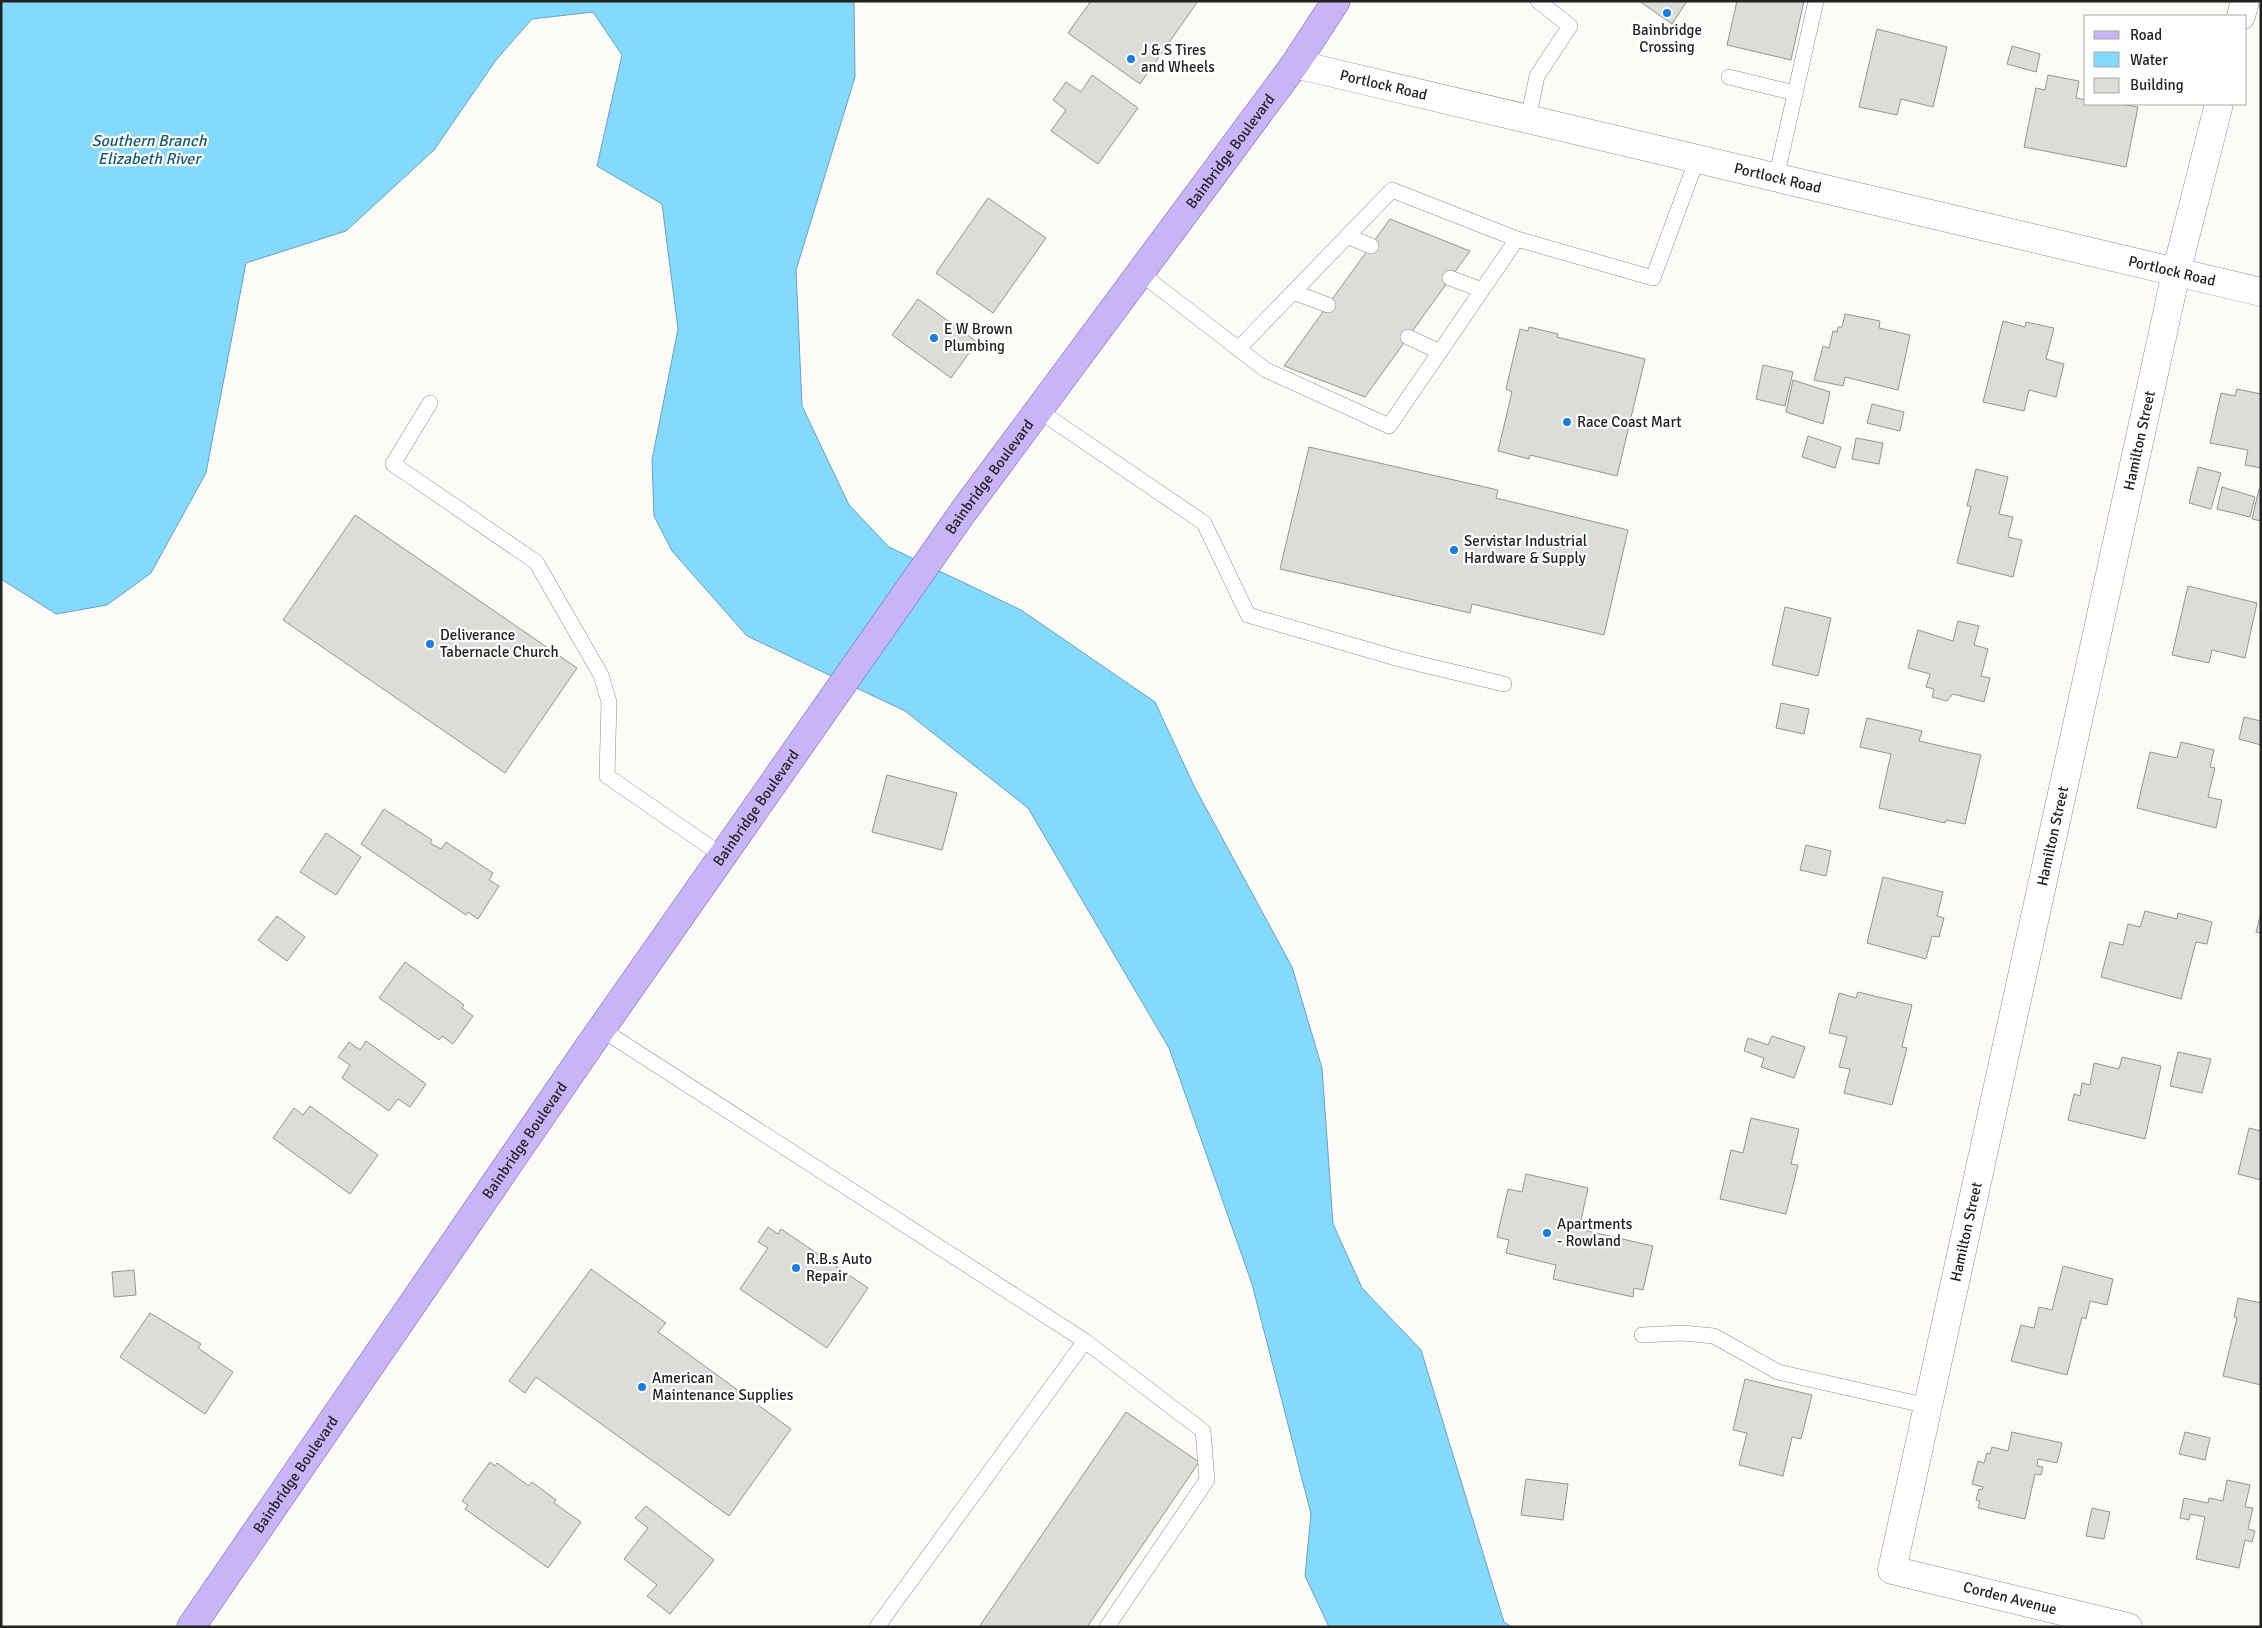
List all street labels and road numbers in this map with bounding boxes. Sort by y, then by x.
street label: Portlock Road [1338,66,1429,104]
street label: Bainbridge Boulevard [1182,91,1279,212]
street label: Portlock Road [1732,159,1823,197]
street label: Portlock Road [2126,252,2217,290]
street label: Hamilton Street [2120,389,2159,492]
street label: Bainbridge Boulevard [941,416,1037,538]
street label: Bainbridge Boulevard [709,746,803,870]
street label: Hamilton Street [2033,785,2072,888]
street label: Bainbridge Boulevard [478,1078,571,1202]
street label: Hamilton Street [1946,1180,1986,1283]
street label: Bainbridge Boulevard [249,1412,342,1536]
street label: Corden Avenue [1961,1578,2059,1618]

